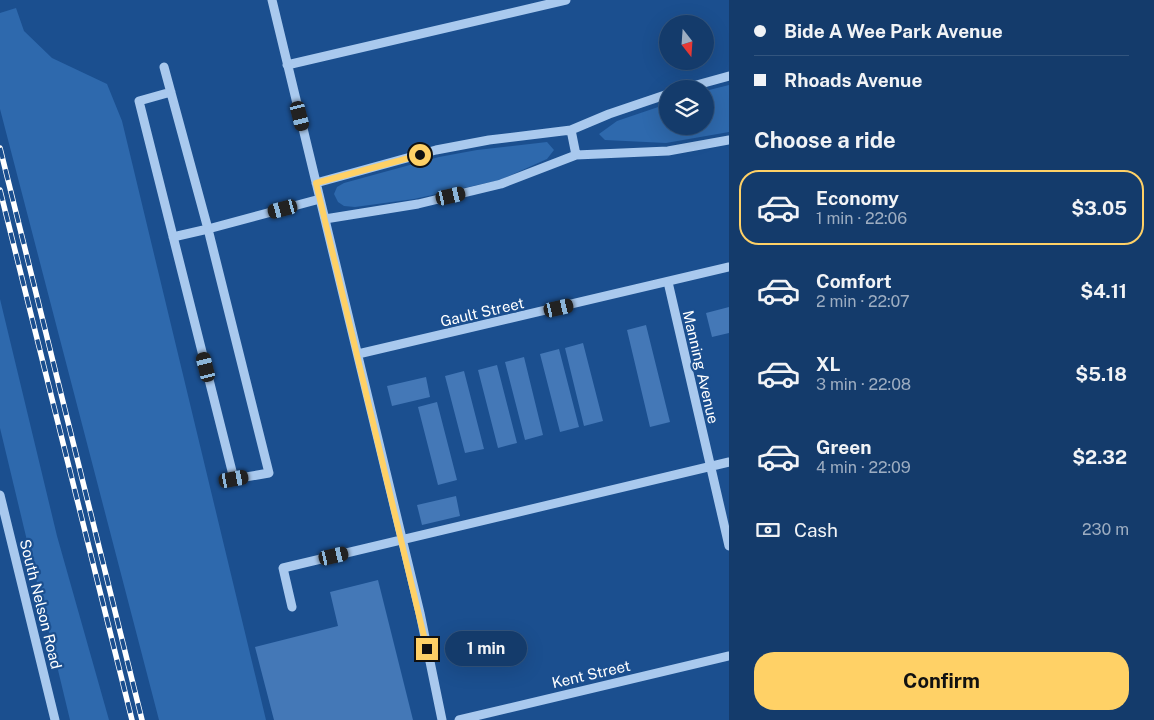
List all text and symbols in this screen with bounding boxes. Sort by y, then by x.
north arrow [659,15,714,70]
map controls [659,15,714,135]
text: Bide A Wee Park Avenue [784,20,1003,42]
text: Rhoads Avenue [784,69,922,91]
button: layers [659,80,714,135]
car [289,100,310,132]
text: Choose a ride [754,127,896,153]
route start [409,144,431,166]
car [434,185,467,207]
icon: car [756,185,801,230]
text: Economy [816,187,899,209]
text: $3.05 [1071,197,1127,219]
car [266,198,299,220]
text: 1 min · 22:06 [816,209,907,228]
icon: car [756,268,801,313]
text: Comfort [816,270,892,292]
text: $4.11 [1080,280,1127,302]
text: 2 min · 22:07 [816,292,910,311]
street label: Gault Street [438,294,526,330]
car [542,297,575,319]
street label: Manning Avenue [680,309,722,425]
car [195,351,216,383]
icon: car [756,351,801,396]
text: XL [816,353,841,375]
text: $5.18 [1075,363,1127,385]
text: 3 min · 22:08 [816,375,911,394]
icon: car [756,434,801,479]
text: Green [816,436,871,458]
text: $2.32 [1072,446,1127,468]
text: 4 min · 22:09 [816,458,911,477]
car [217,469,250,489]
icon: cash [754,516,782,544]
text: Cash [794,519,838,541]
text: 230 m [1082,520,1129,539]
street label: South Nelson Road [17,537,65,671]
car [317,545,350,567]
callout: 1 min [444,632,527,666]
route end [416,638,438,660]
text: 1 min [467,639,505,658]
button: Confirm [754,652,1129,710]
street label: Kent Street [550,657,632,691]

